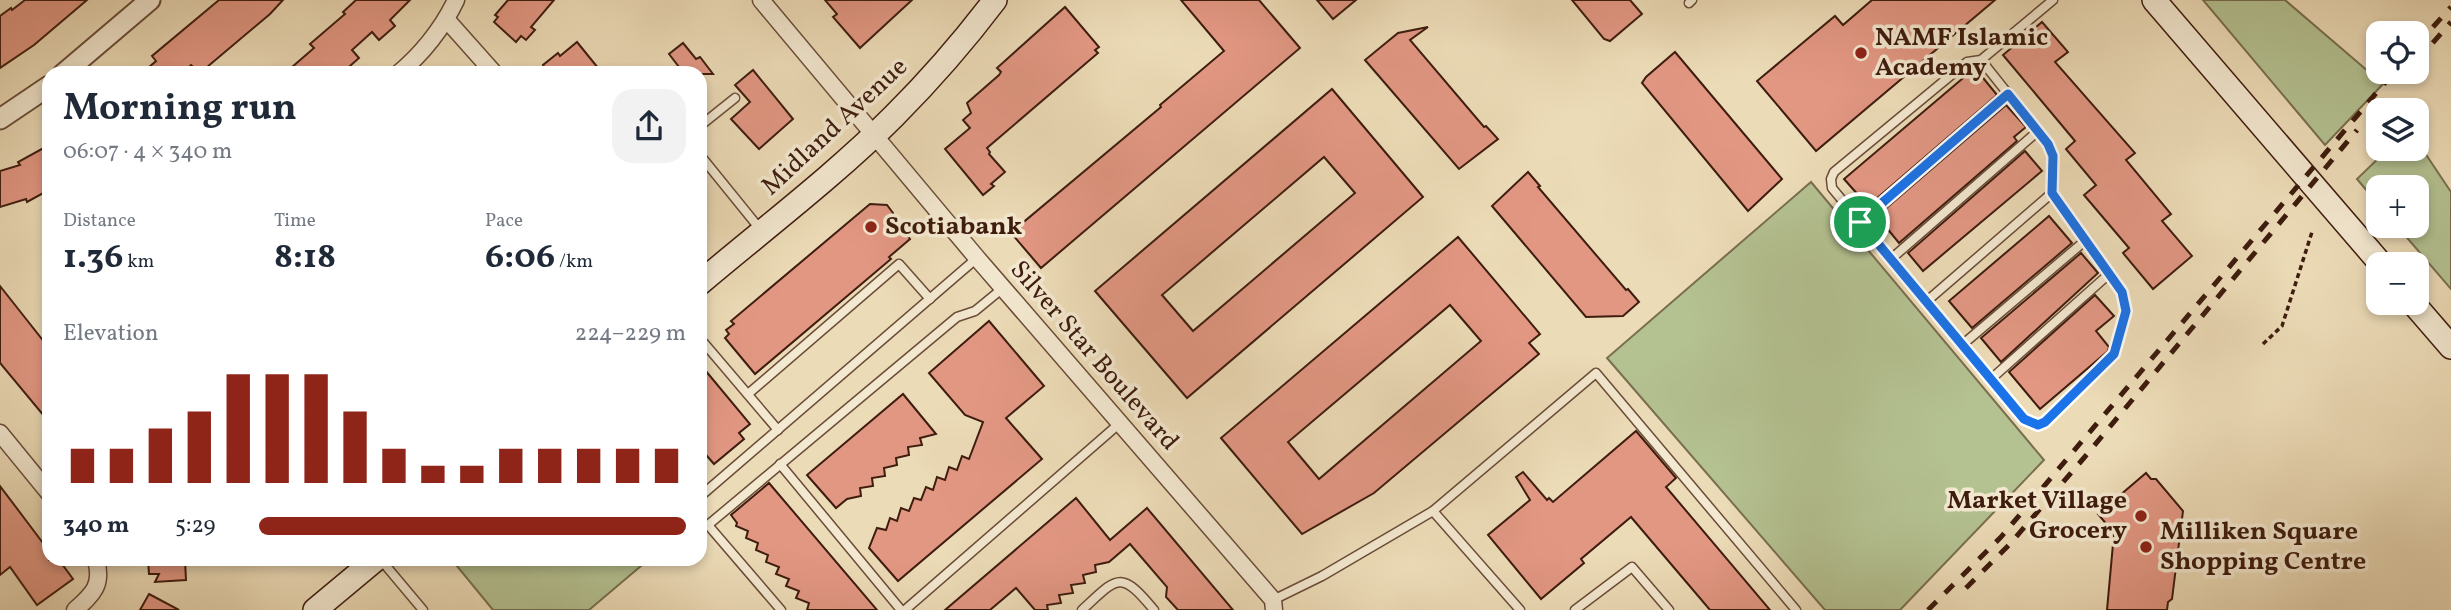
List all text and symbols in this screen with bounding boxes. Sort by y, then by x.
place label: NAMF Islamic Academy [1875,20,2048,86]
map controls [2366,21,2429,315]
button: locate [2366,21,2429,84]
marker: NAMF Islamic Academy [1853,45,1869,61]
street label: Midland Avenue [754,50,916,204]
text: Morning run [63,83,297,136]
button: share [612,89,686,163]
button: layers [2366,98,2429,161]
text: 06:07 · 4 × 340 m [63,136,232,168]
button: + [2366,175,2429,238]
pin [1830,192,1890,252]
icon: arrive [1841,203,1879,241]
text: Distance [63,208,136,234]
text: Time [274,208,316,234]
text: Pace [485,208,523,234]
place label: Scotiabank [885,209,1023,245]
marker: Scotiabank [863,219,879,235]
text: 1.36 [63,234,123,282]
text: 8:18 [274,234,336,282]
text: 6:06 [485,234,555,282]
text: km [123,249,154,275]
text: /km [555,249,593,275]
button: − [2366,252,2429,315]
street label: Silver Star Boulevard [1001,253,1187,459]
text: Elevation [63,318,159,350]
text: 224–229 m [575,318,686,350]
place label: Market Village Grocery [1947,483,2127,549]
marker: Market Village Grocery [2133,508,2149,524]
text: 340 m [63,510,129,542]
text: 5:29 [175,510,216,542]
place label: Milliken Square Shopping Centre [2160,514,2366,580]
marker: Milliken Square Shopping Centre [2138,539,2154,555]

